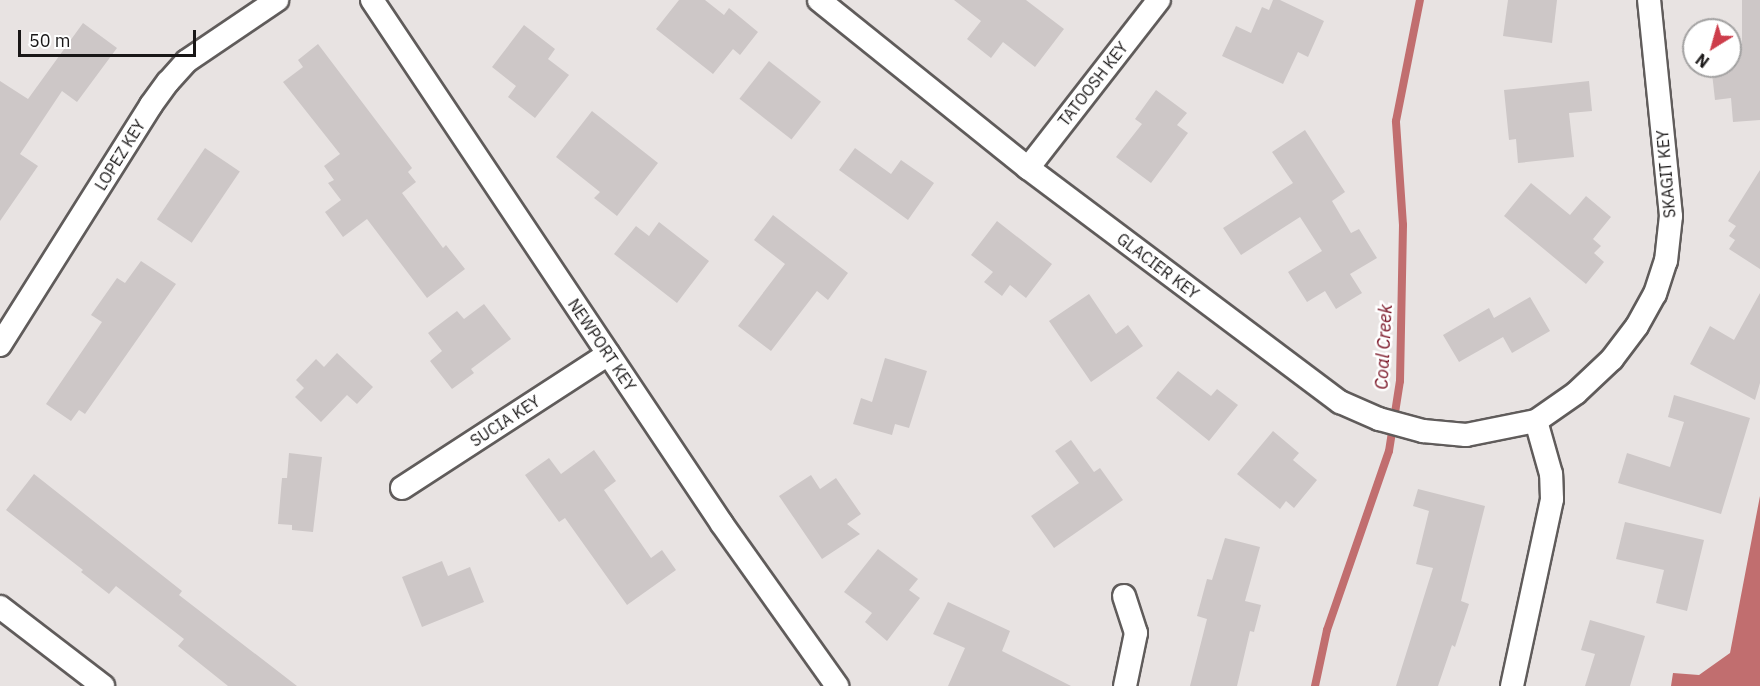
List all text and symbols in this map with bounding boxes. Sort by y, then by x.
scale bar [21,18,200,56]
north arrow [1682,18,1742,78]
text: 50 m [29,29,71,52]
street label: TATOOSH KEY [1054,38,1132,130]
text: N [1692,49,1713,72]
street label: LOPEZ KEY [91,116,149,194]
street label: SKAGIT KEY [1653,129,1679,219]
street label: GLACIER KEY [1113,229,1203,303]
street label: NEWPORT KEY [564,295,640,395]
water label: Coal Creek [1371,304,1397,390]
street label: SUCIA KEY [467,391,543,451]

